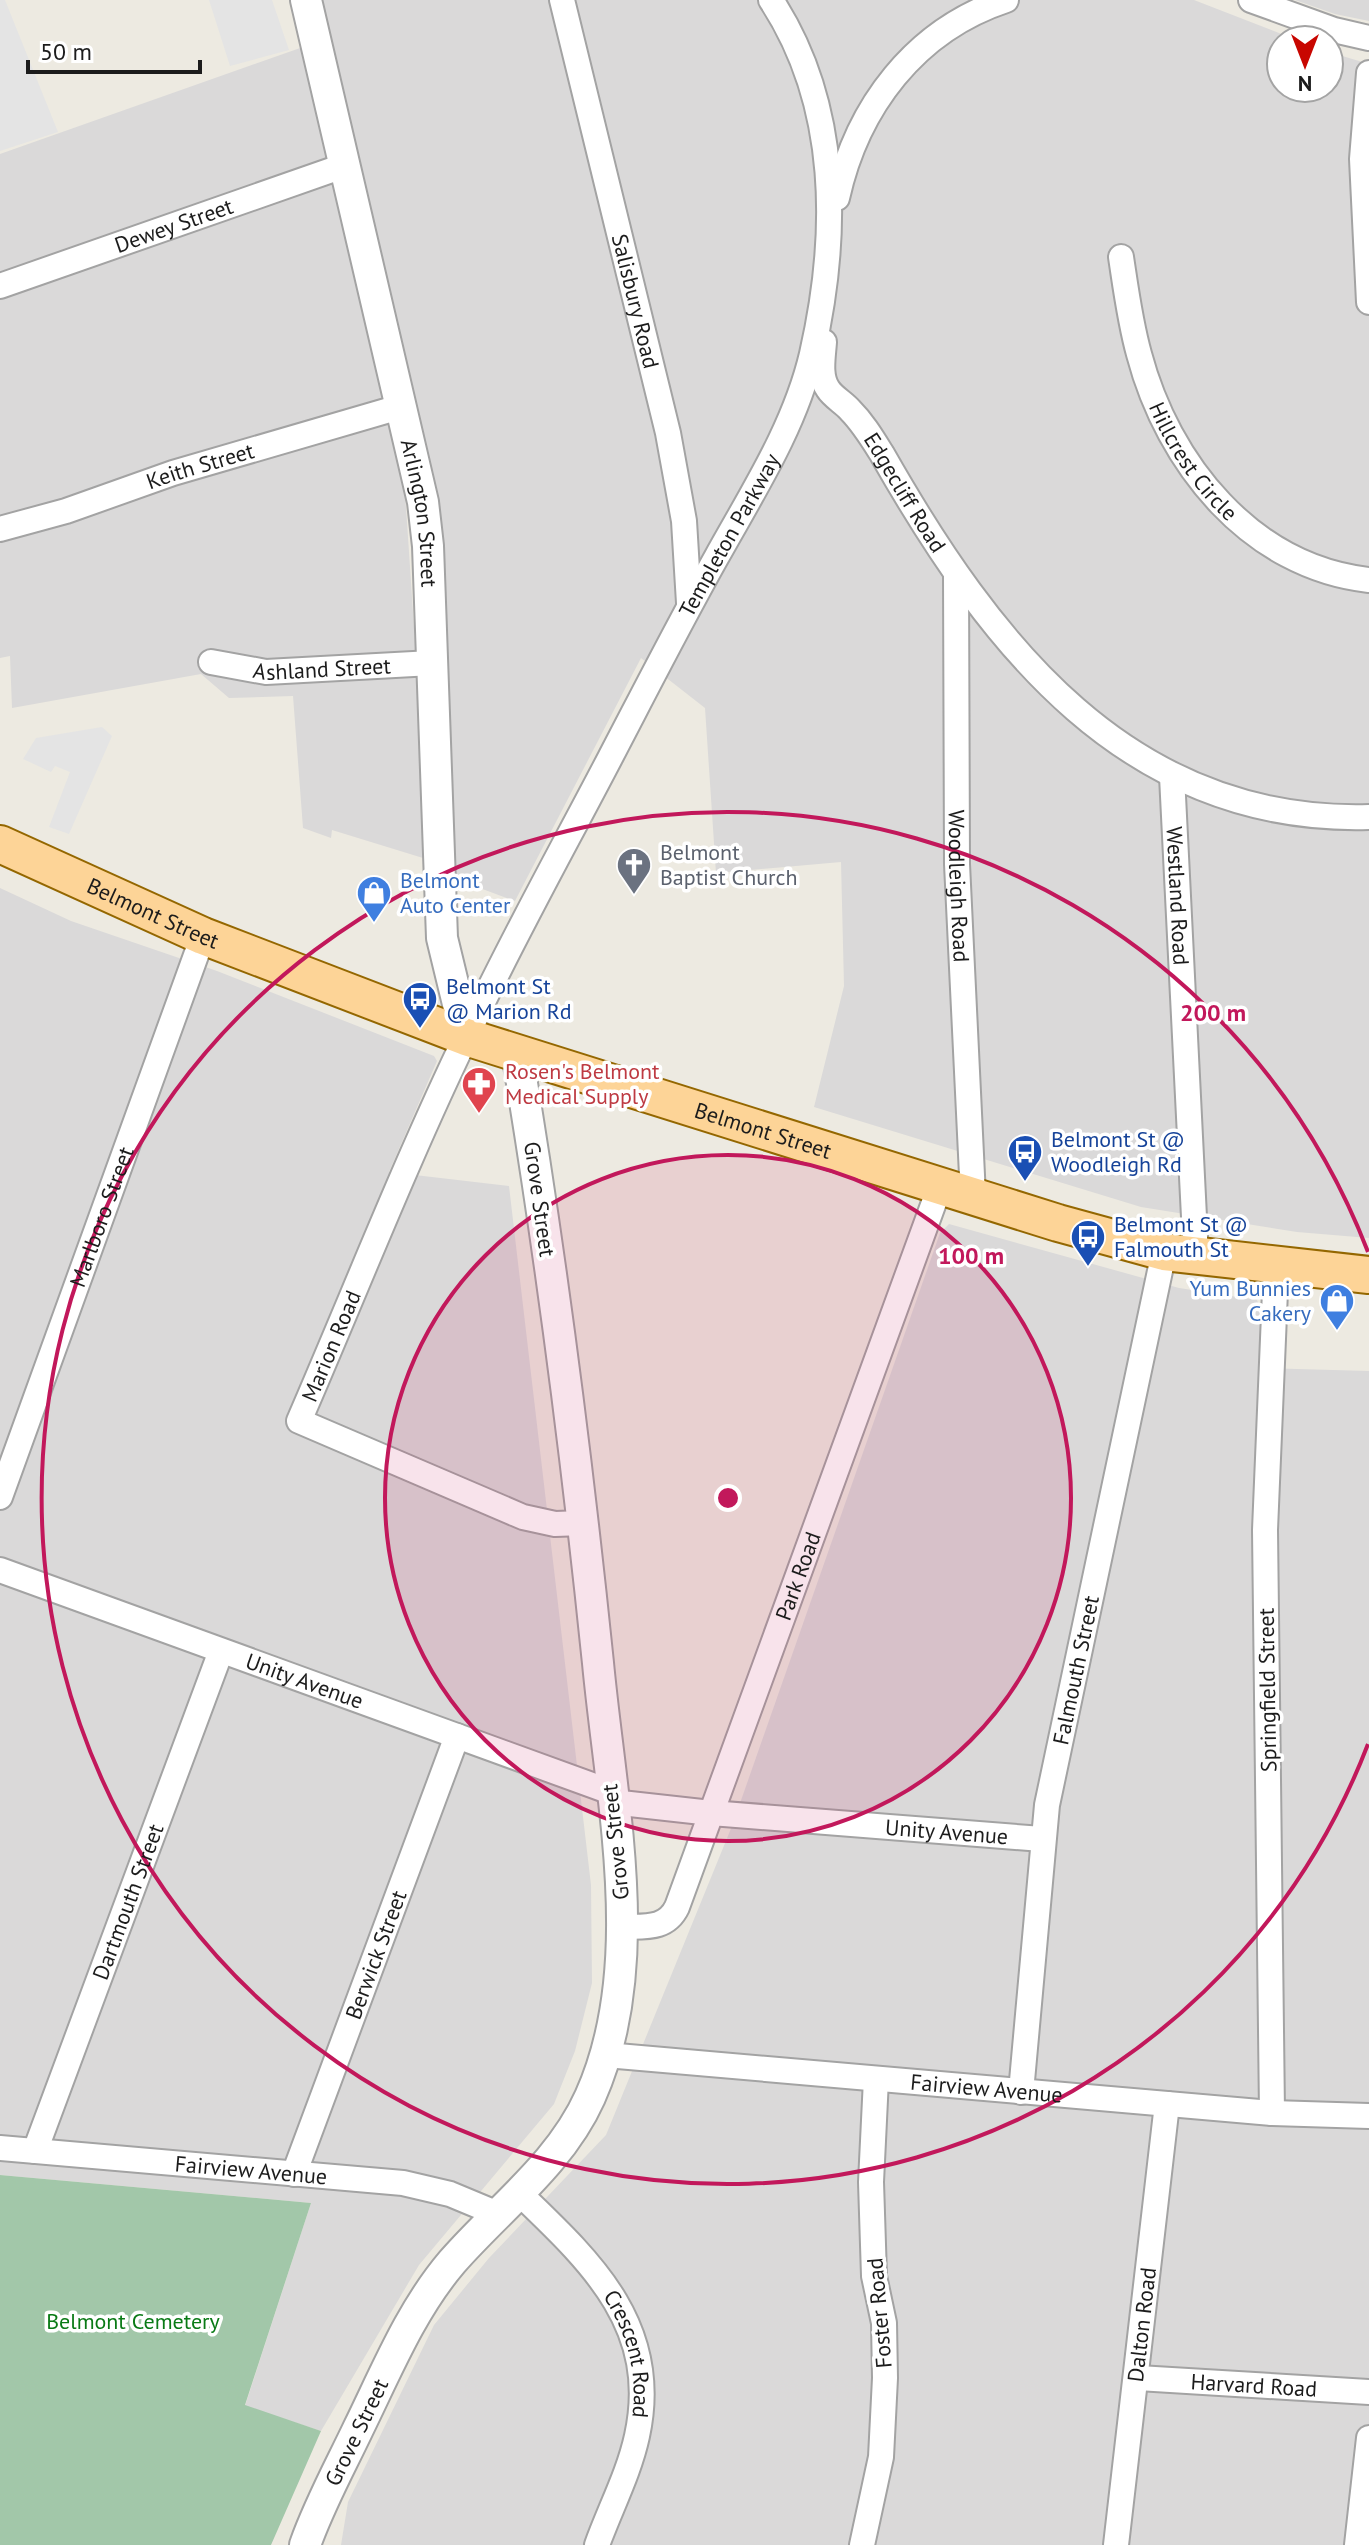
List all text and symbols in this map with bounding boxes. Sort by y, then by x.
scale bar [28,24,200,74]
north arrow [1265,24,1345,104]
text: 50 m [40,36,92,67]
text: N [1298,70,1312,98]
street label: Dewey Street [111,191,237,259]
street label: Salisbury Road [606,231,666,371]
street label: Hillcrest Circle [1143,398,1243,526]
street label: Edgecliff Road [858,427,952,558]
street label: Keith Street [142,436,258,495]
street label: Arlington Street [395,436,443,588]
street label: Templeton Parkway [672,448,786,622]
street label: Ashland Street [251,651,392,686]
street label: Woodleigh Road [943,810,976,963]
street label: Westland Road [1161,826,1195,966]
place label: Belmont Baptist Church [660,838,798,891]
church icon: Belmont Baptist Church [615,846,653,896]
place label: Belmont Auto Center [400,866,511,919]
street label: Belmont Street [83,871,223,955]
shop icon: Belmont Auto Center [355,874,393,924]
place label: Belmont St @ Marion Rd [446,972,572,1025]
bus stop icon: Belmont St @ Marion Rd [401,980,439,1030]
text: 200 m [1180,997,1246,1028]
place label: Rosen's Belmont Medical Supply [505,1057,660,1110]
pharmacy icon: Rosen's Belmont Medical Supply [460,1065,498,1115]
street label: Belmont Street [691,1096,835,1165]
place label: Belmont St @ Woodleigh Rd [1051,1125,1185,1178]
bus stop icon: Belmont St @ Woodleigh Rd [1006,1133,1044,1183]
street label: Grove Street [518,1140,562,1259]
street label: Marlboro Street [63,1142,140,1291]
place label: Belmont St @ Falmouth St [1114,1210,1248,1263]
bus stop icon: Belmont St @ Falmouth St [1069,1218,1107,1268]
text: 100 m [938,1240,1004,1271]
place label: Yum Bunnies Cakery [1190,1274,1312,1327]
shop icon: Yum Bunnies Cakery [1318,1282,1356,1332]
street label: Marion Road [295,1286,367,1406]
centre of rings [714,1484,742,1512]
street label: Park Road [769,1528,827,1624]
street label: Falmouth Street [1046,1592,1105,1747]
street label: Springfield Street [1252,1607,1282,1772]
street label: Unity Avenue [242,1646,367,1715]
street label: Grove Street [595,1782,635,1901]
street label: Unity Avenue [884,1813,1009,1850]
street label: Dartmouth Street [86,1819,170,1983]
street label: Berwick Street [339,1886,413,2023]
street label: Fairview Avenue [909,2068,1064,2109]
street label: Fairview Avenue [174,2149,328,2190]
street label: Foster Road [860,2257,898,2369]
street label: Dalton Road [1121,2266,1162,2383]
street label: Crescent Road [598,2284,656,2419]
park label: Belmont Cemetery [46,2307,221,2335]
street label: Harvard Road [1190,2367,1318,2403]
street label: Grove Street [318,2373,394,2490]

